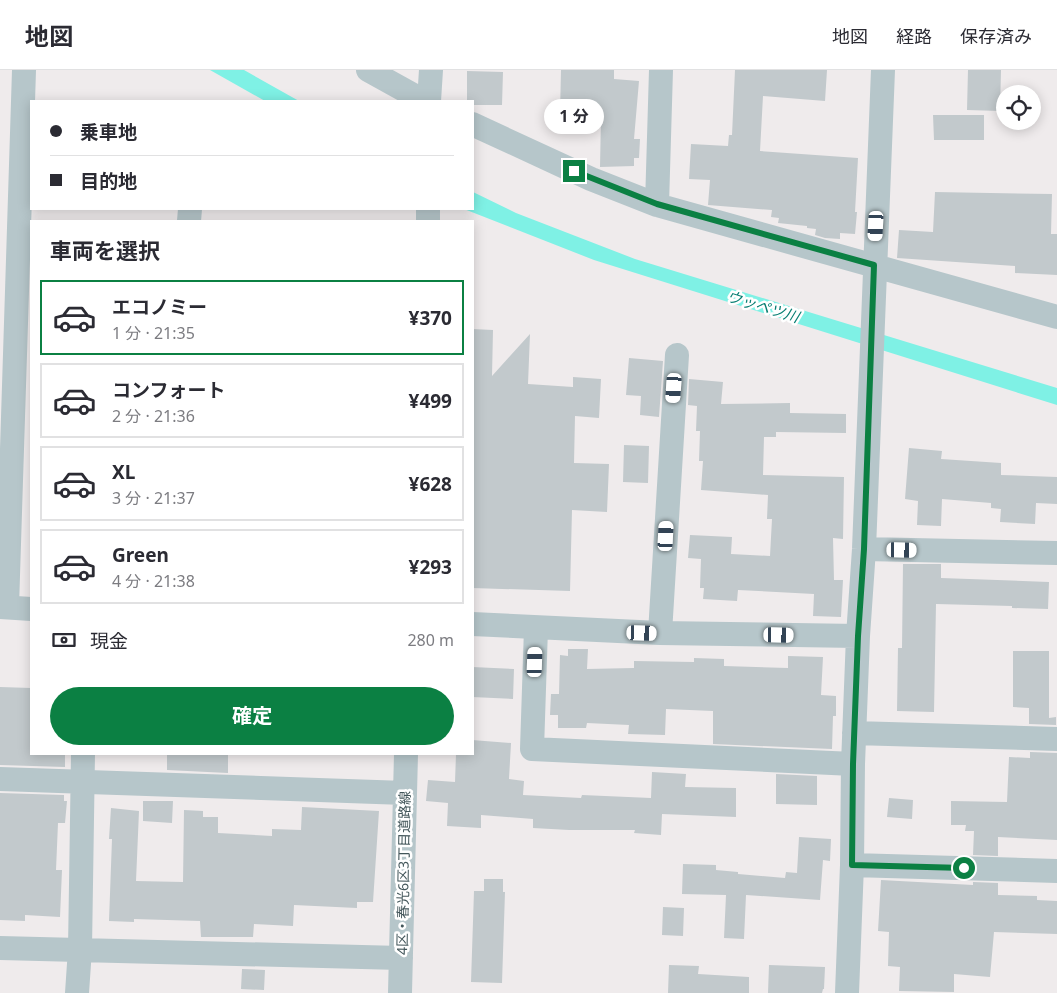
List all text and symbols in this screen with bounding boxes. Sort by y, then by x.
text: 地図 [25,19,73,52]
text: 地図 [832,24,868,48]
text: 経路 [896,24,932,48]
text: 保存済み [960,24,1032,48]
map controls [996,85,1041,130]
button: locate [996,85,1041,130]
callout: 1 分 [544,98,604,134]
text: 1 分 [559,105,589,127]
text: 乗車地 [80,119,137,145]
route end [563,160,585,182]
text: 目的地 [80,168,137,194]
car [867,211,884,241]
text: 車両を選択 [50,235,160,265]
water label: ウッペツ川 [724,285,804,327]
text: エコノミー [112,294,207,320]
icon: car [52,295,97,340]
text: ¥370 [409,305,452,331]
text: 1 分 · 21:35 [112,322,195,344]
car [665,373,682,403]
text: コンフォート [112,377,225,403]
icon: car [52,378,97,423]
text: ¥499 [409,388,452,414]
text: 2 分 · 21:36 [112,405,195,427]
text: XL [112,459,135,485]
icon: car [52,461,97,506]
text: ¥628 [409,471,452,497]
text: 3 分 · 21:37 [112,487,195,509]
car [657,521,674,551]
text: Green [112,542,169,568]
car [886,542,917,558]
icon: car [52,544,97,589]
text: ¥293 [409,554,452,580]
text: 4 分 · 21:38 [112,570,195,592]
car [626,625,657,641]
icon: cash [50,626,78,654]
car [763,627,794,643]
text: 現金 [90,628,128,654]
text: 280 m [407,629,454,651]
car [526,647,543,677]
button: 確定 [50,687,454,745]
street label: 4区・春光6区3丁目道路線 [392,791,414,955]
route start [953,857,975,879]

